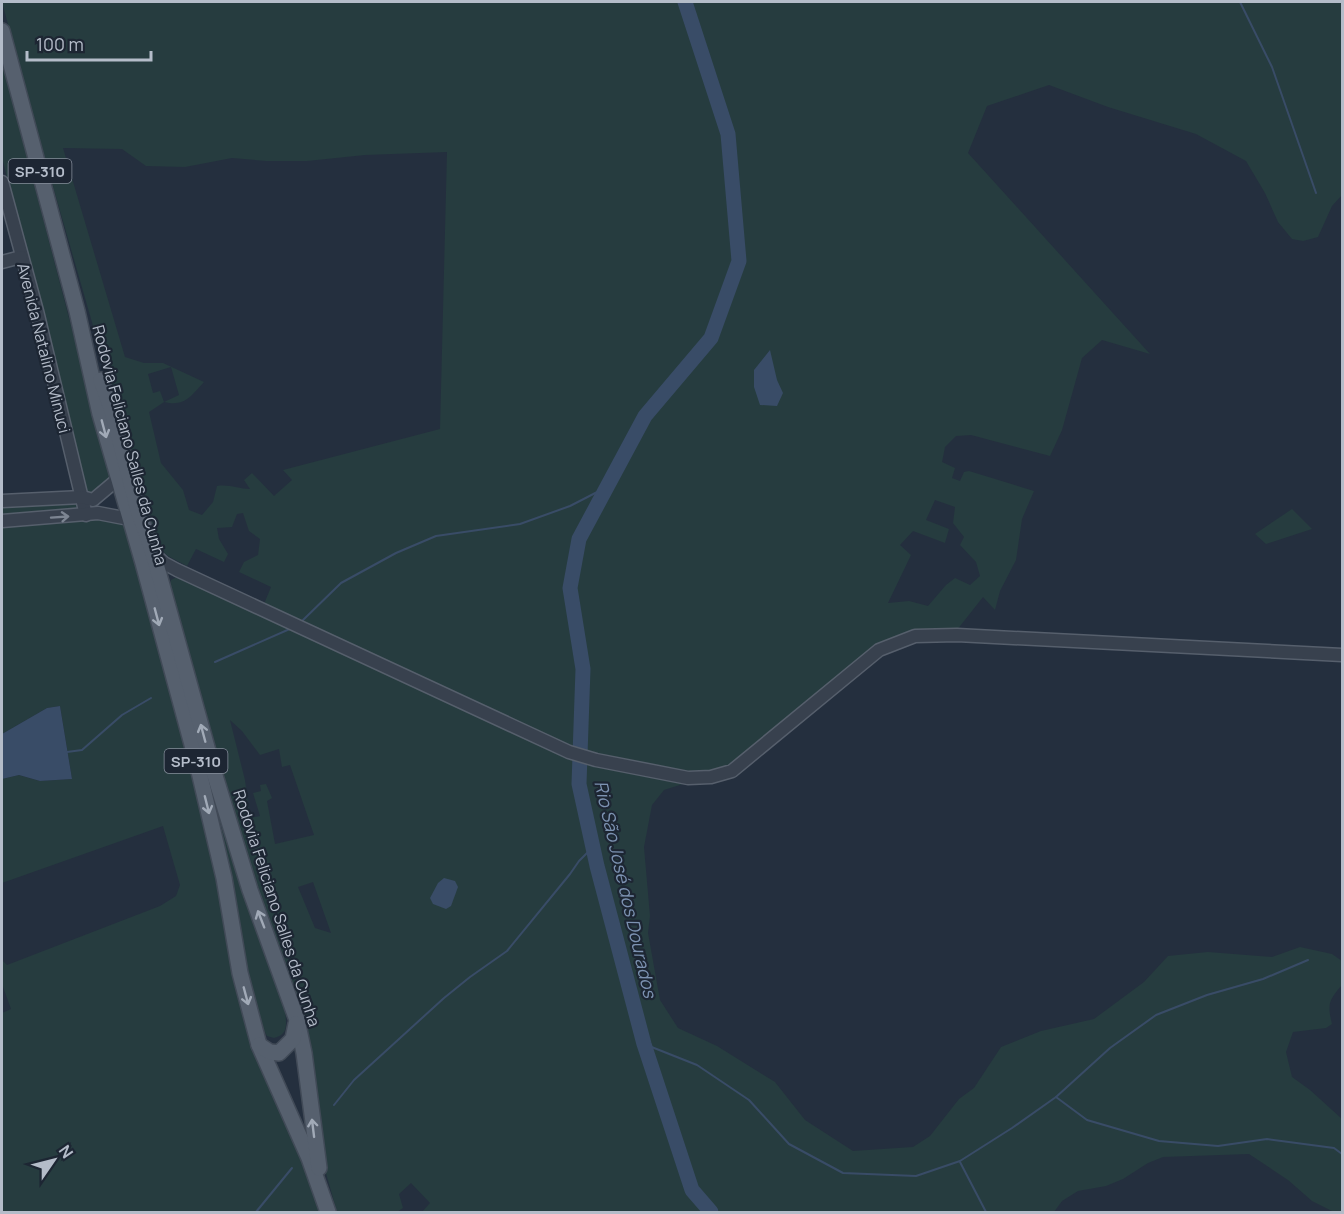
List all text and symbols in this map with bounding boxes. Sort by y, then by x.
scale bar [27,24,152,62]
text: 100 m [36,32,84,56]
road number: SP-310 [9,159,72,183]
street label: Avenida Natalino Minuci [12,261,76,435]
street label: Rodovia Feliciano Salles da Cunha [87,323,173,567]
one-way arrow [99,419,110,438]
one-way arrow [49,511,69,522]
one-way arrow [152,607,164,626]
one-way arrow [196,724,208,743]
road number: SP-310 [164,749,228,773]
water label: Rio São José dos Dourados [589,778,663,1001]
street label: Rodovia Feliciano Salles da Cunha [228,787,326,1029]
one-way arrow [201,796,213,815]
one-way arrow [255,910,266,929]
one-way arrow [241,986,252,1005]
one-way arrow [307,1118,318,1138]
north arrow [24,1130,84,1190]
text: N [54,1140,79,1162]

